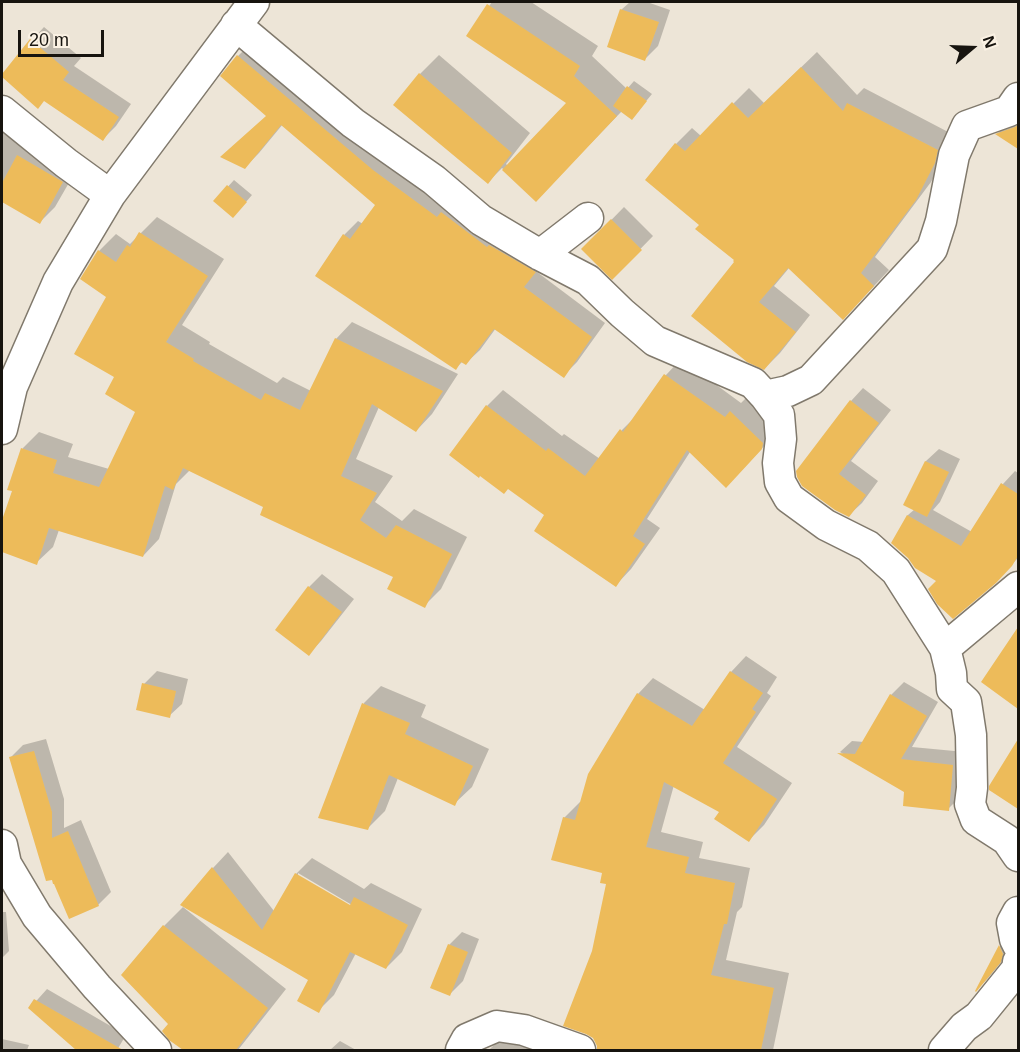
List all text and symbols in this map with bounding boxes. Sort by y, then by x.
scale bar [21,18,106,56]
north arrow [942,18,1002,78]
text: 20 m [29,30,69,50]
text: N [980,34,999,50]

